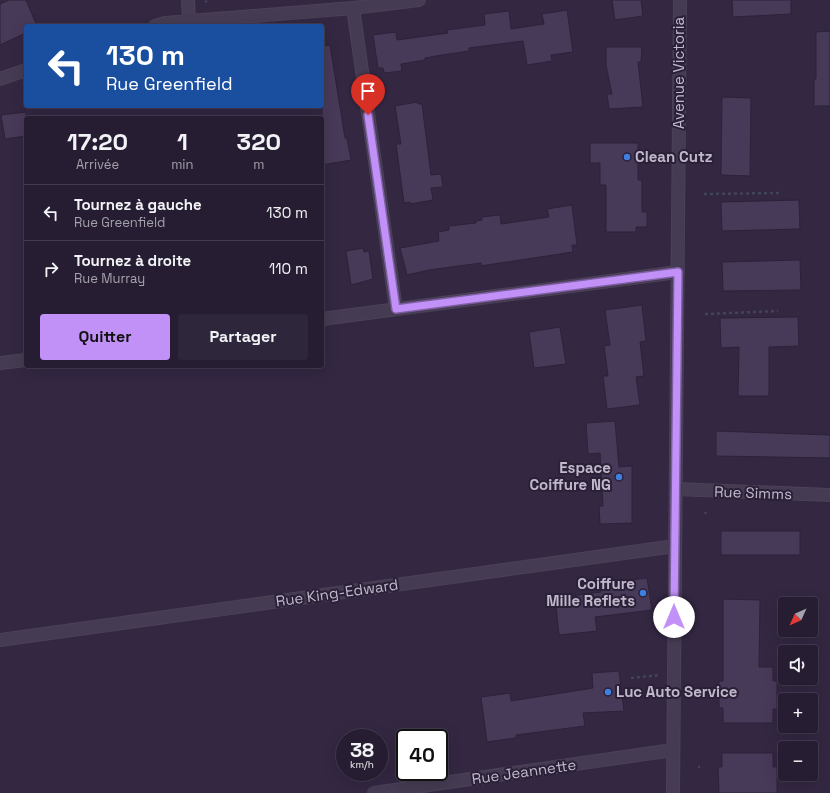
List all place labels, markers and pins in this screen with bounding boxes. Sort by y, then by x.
pin [351,74,385,115]
place label: Clean Cutz [635,147,713,166]
marker: Clean Cutz [622,152,632,162]
place label: Espace Coiffure NG [529,458,611,494]
marker: Espace Coiffure NG [614,472,624,482]
place label: Coiffure Mille Reflets [546,574,635,610]
marker: Coiffure Mille Reflets [638,588,648,598]
place label: Luc Auto Service [616,682,738,701]
marker: Luc Auto Service [603,687,613,697]

